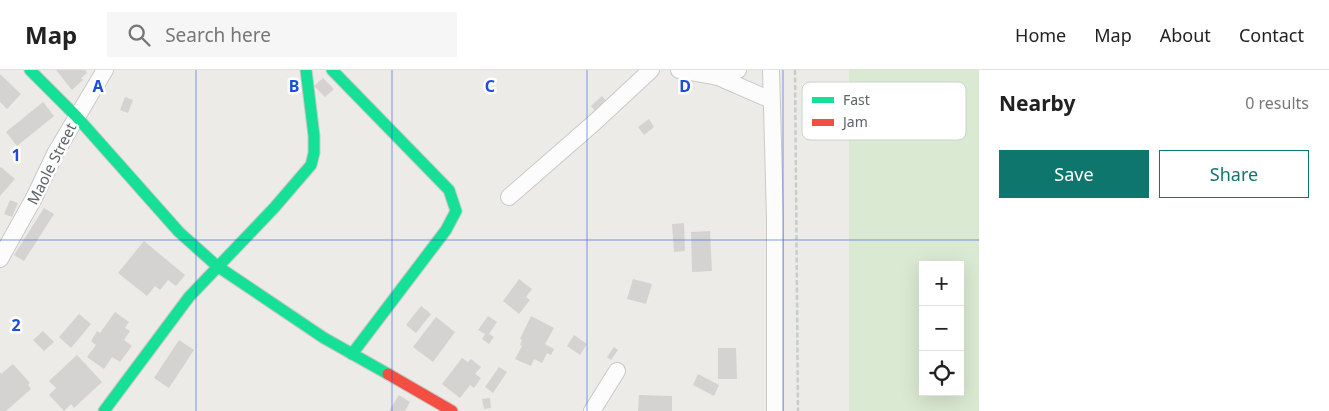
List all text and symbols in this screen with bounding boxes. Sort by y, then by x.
search box [107,12,457,57]
text: Map [25,18,77,51]
icon: search [125,21,153,49]
text: Search here [165,22,271,48]
text: Home [1015,23,1066,47]
text: Map [1094,23,1132,47]
text: About [1160,23,1211,47]
text: Contact [1239,23,1304,47]
text: A [92,75,104,97]
text: B [289,75,299,97]
text: C [485,75,495,97]
text: D [679,75,691,97]
legend [802,82,966,140]
text: Nearby [999,89,1075,117]
text: Fast [843,90,870,109]
text: 0 results [1245,92,1309,114]
text: Jam [841,112,868,131]
street label: Maole Street [22,119,81,208]
text: 1 [11,144,21,166]
button: Save [999,150,1149,198]
button: Share [1159,150,1309,198]
map controls [919,261,964,396]
button: + [919,261,964,306]
button: − [919,306,964,351]
text: 2 [11,314,21,336]
button: locate [919,351,964,396]

